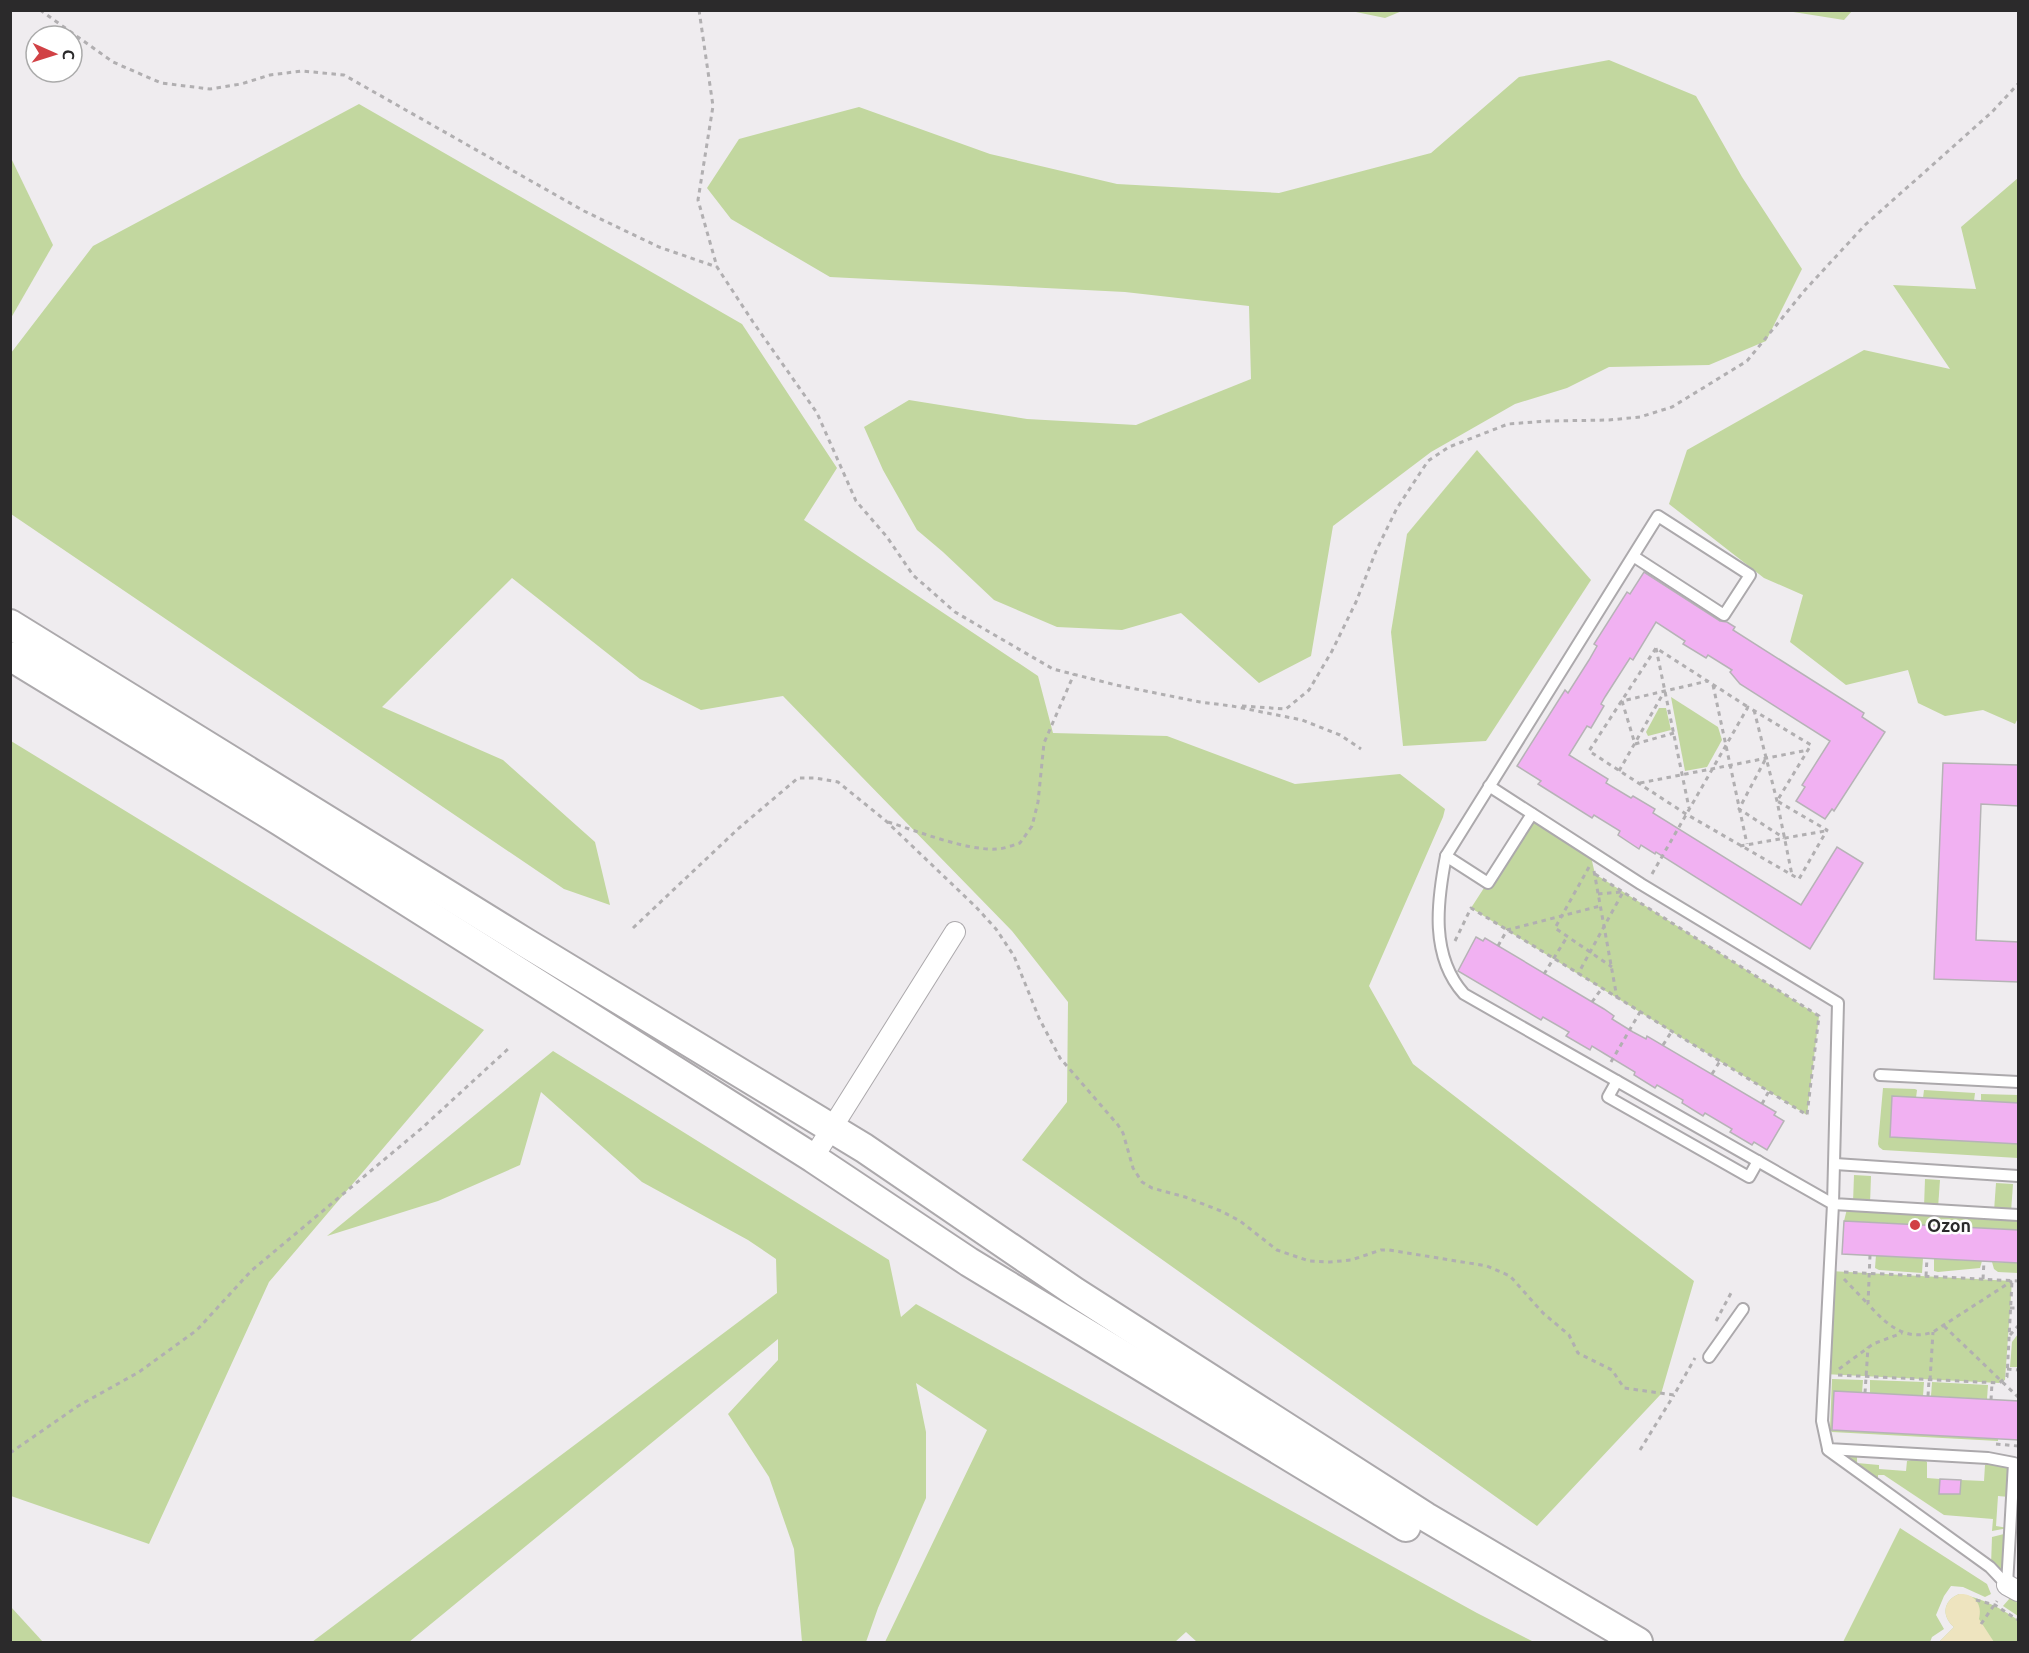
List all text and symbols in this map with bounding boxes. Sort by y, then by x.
north arrow [24,24,84,84]
text: С [60,49,78,60]
place label: Ozon [1927,1215,1971,1235]
marker: Ozon [1908,1218,1922,1232]

